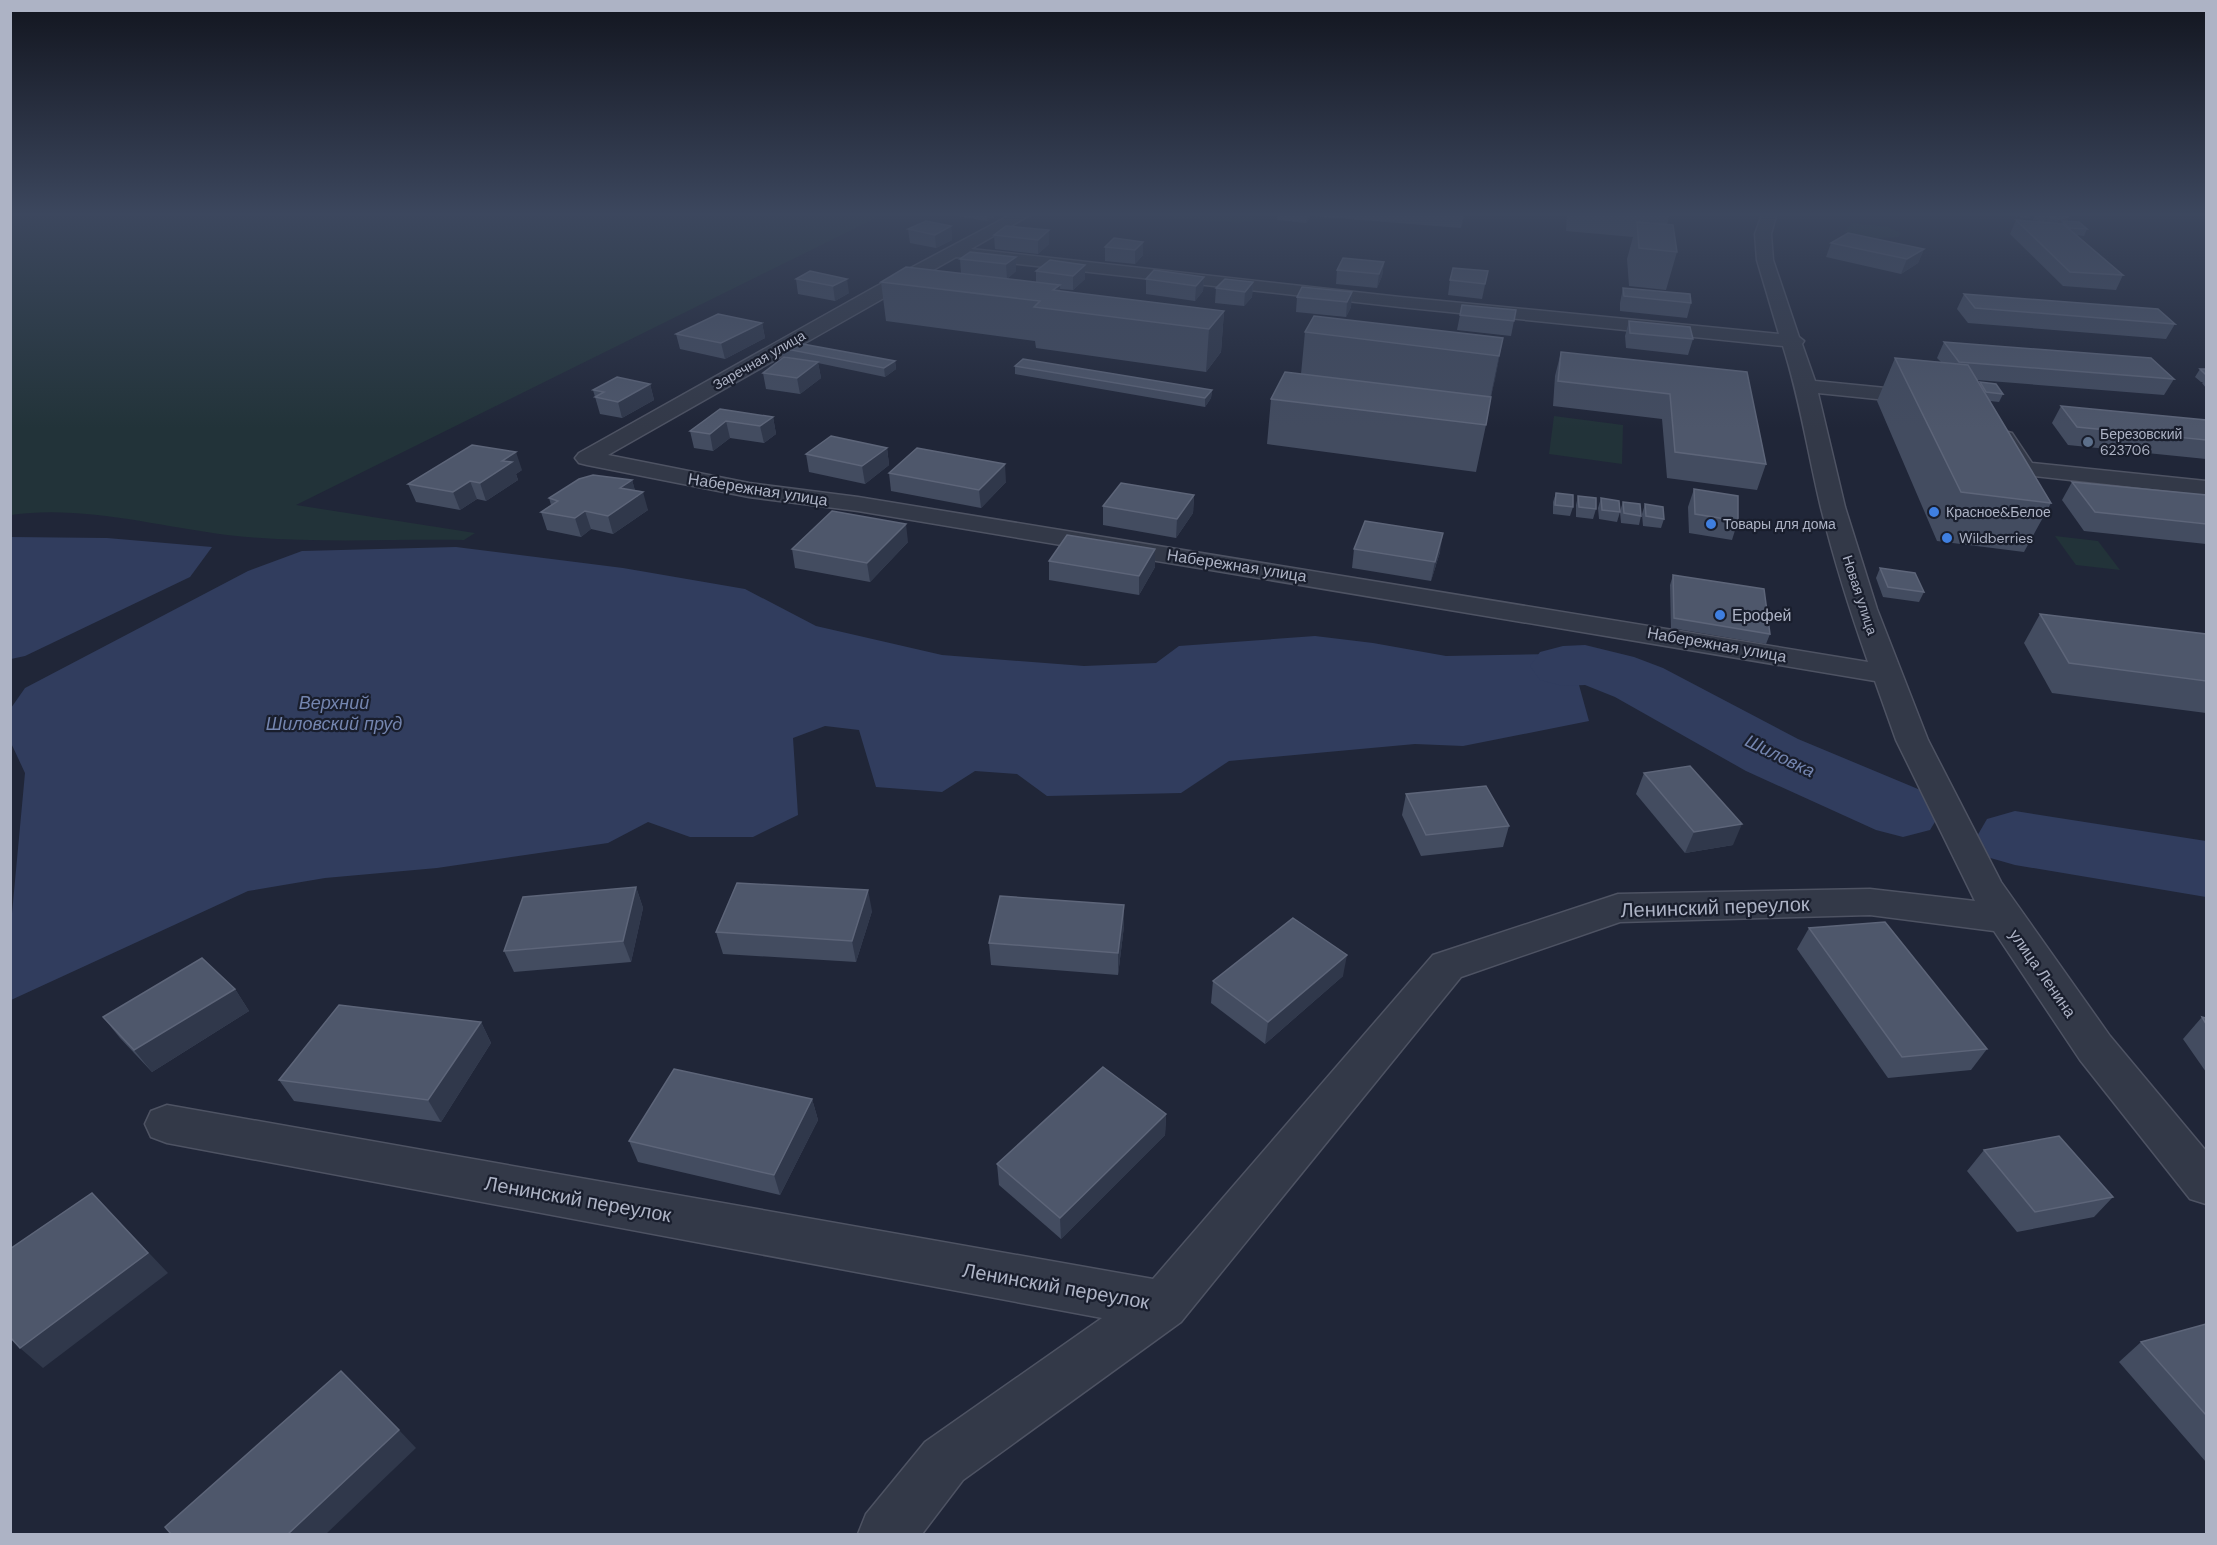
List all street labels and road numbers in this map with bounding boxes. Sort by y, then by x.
street label: Заречная улица [709,326,809,394]
street label: Набережная улица [687,468,829,511]
street label: Набережная улица [1166,544,1308,587]
street label: Новая улица [1839,553,1881,637]
street label: Набережная улица [1646,622,1788,667]
street label: Ленинский переулок [1620,891,1810,923]
street label: улица Ленина [2004,925,2081,1022]
street label: Ленинский переулок [483,1170,674,1228]
street label: Ленинский переулок [961,1257,1152,1315]

